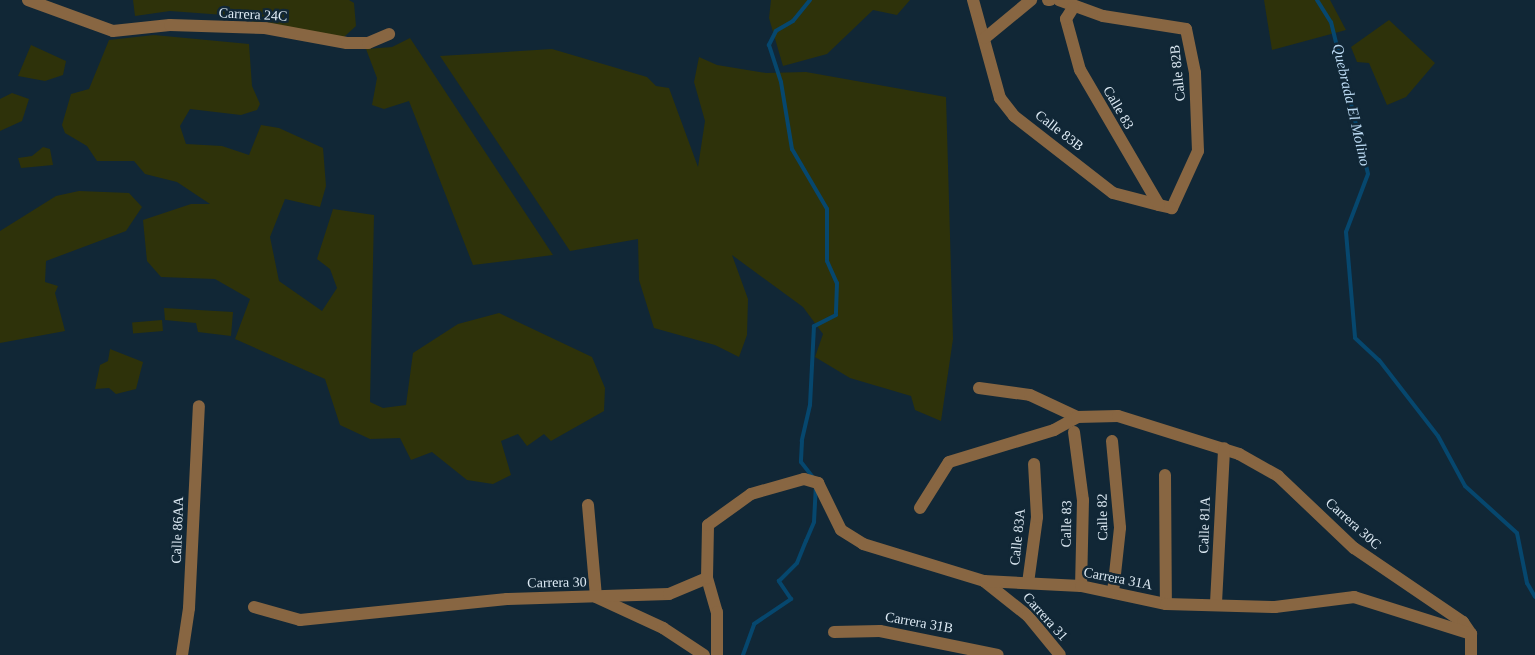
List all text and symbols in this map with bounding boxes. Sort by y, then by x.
street label: Carrera 24C [218,5,288,25]
water label: Quebrada El Molino [1328,42,1374,168]
street label: Calle 82B [1167,44,1189,102]
street label: Calle 83 [1099,83,1137,133]
street label: Calle 83B [1032,107,1086,155]
street label: Calle 82 [1094,493,1112,541]
street label: Carrera 30C [1322,495,1384,553]
street label: Calle 86AA [168,496,188,564]
street label: Calle 81A [1196,496,1214,554]
street label: Calle 83 [1058,500,1076,548]
street label: Calle 83A [1007,508,1029,566]
street label: Carrera 31A [1082,564,1154,594]
street label: Carrera 30 [527,574,587,592]
street label: Carrera 31 [1019,589,1071,645]
street label: Carrera 31B [884,609,954,637]

